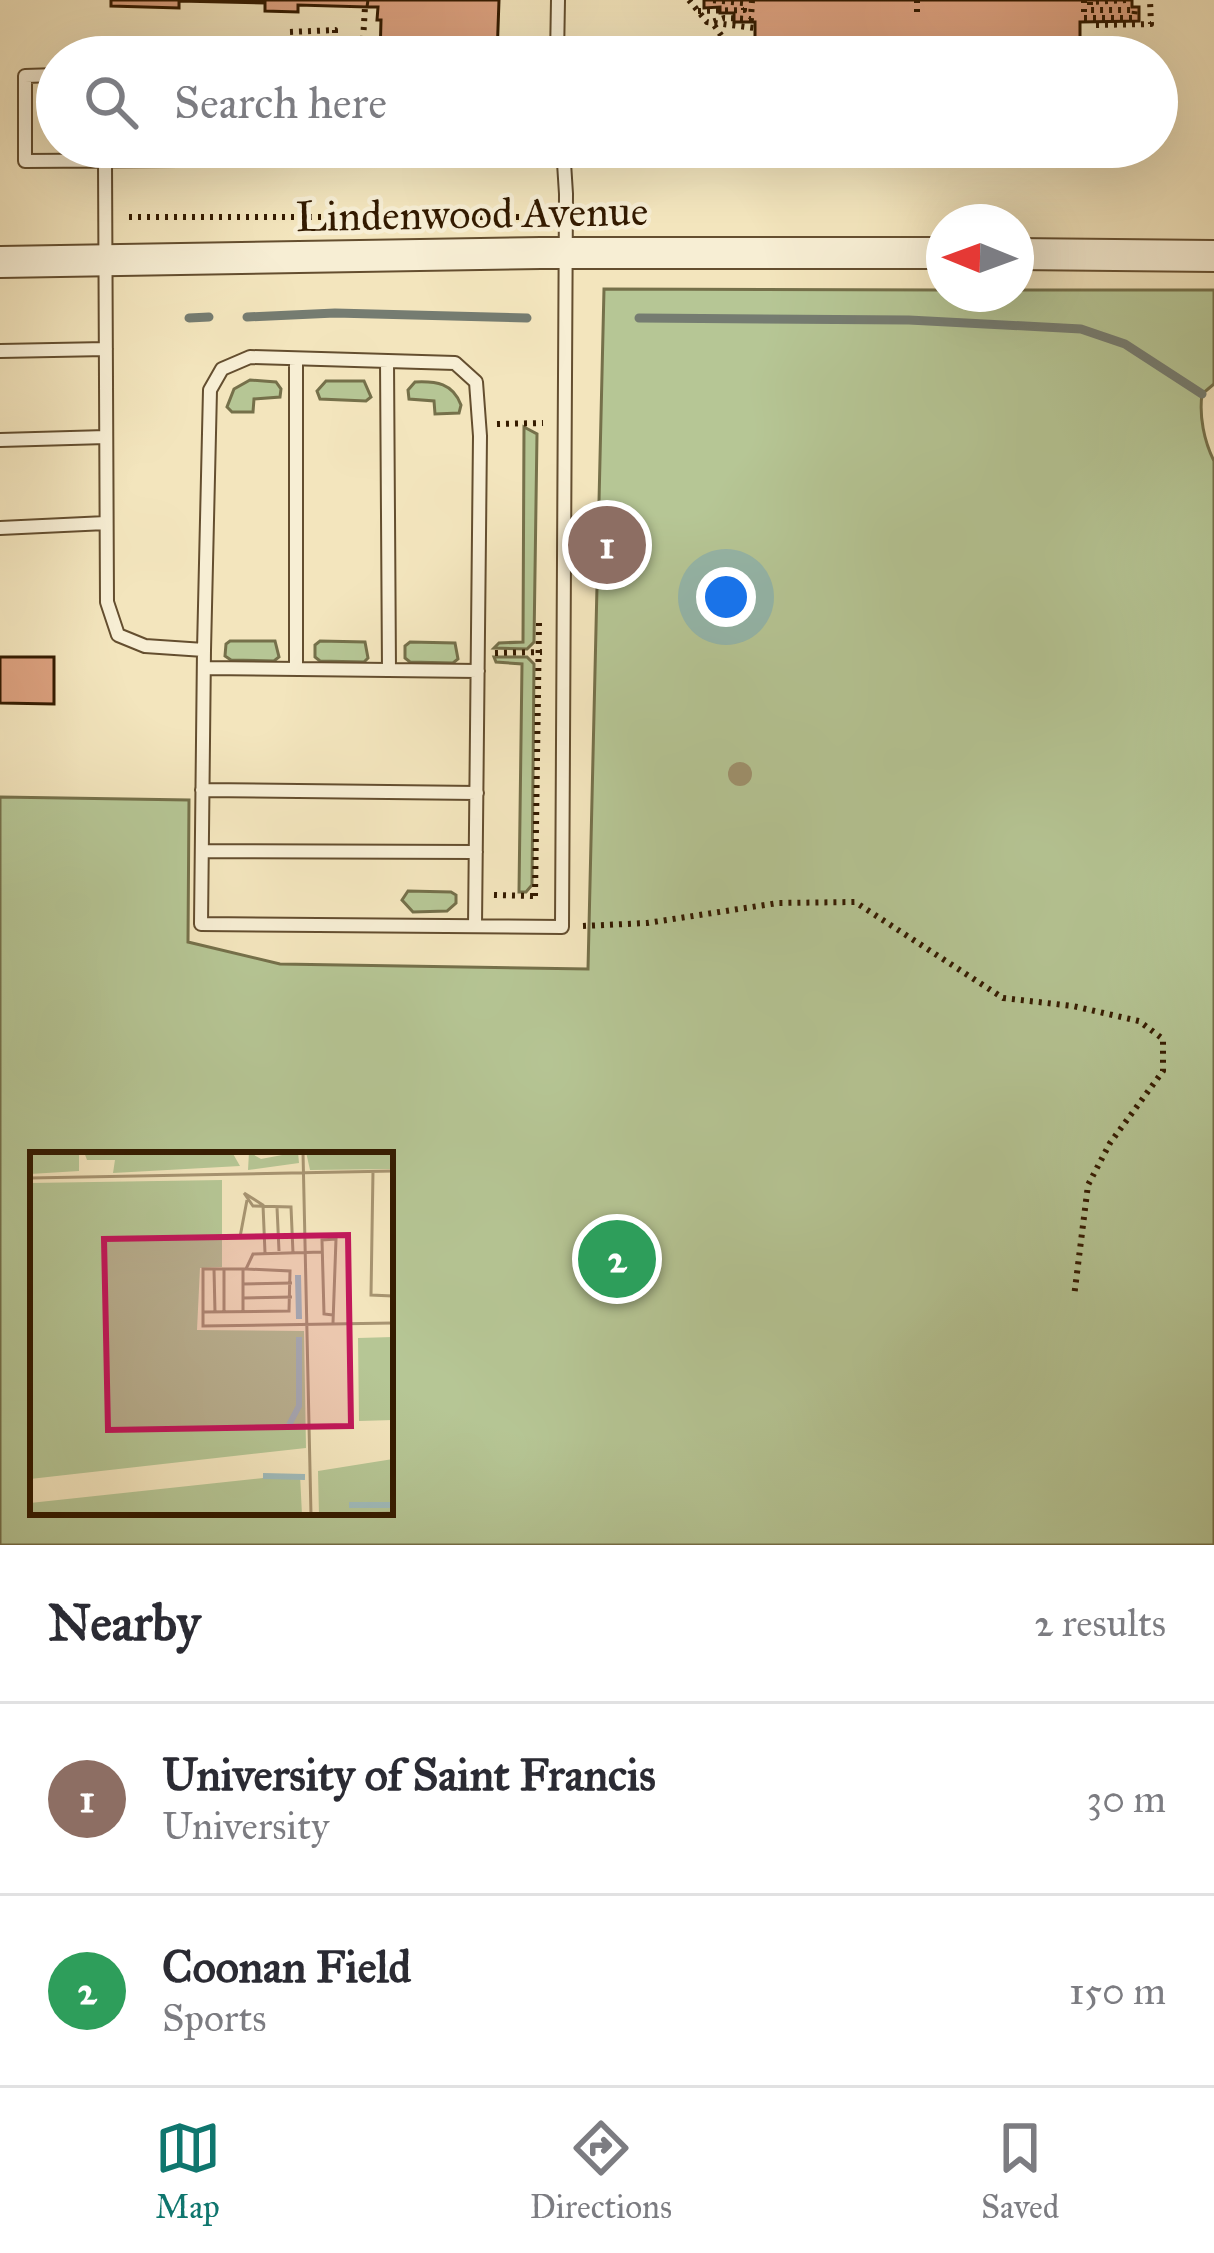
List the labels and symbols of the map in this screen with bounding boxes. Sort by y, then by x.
street label: Lindenwood Avenue [295,185,649,243]
north arrow [926,204,1034,312]
pin: 1 [568,500,646,590]
your location [696,567,756,627]
inset map [30,1152,393,1515]
pin: 2 [578,1214,656,1304]

